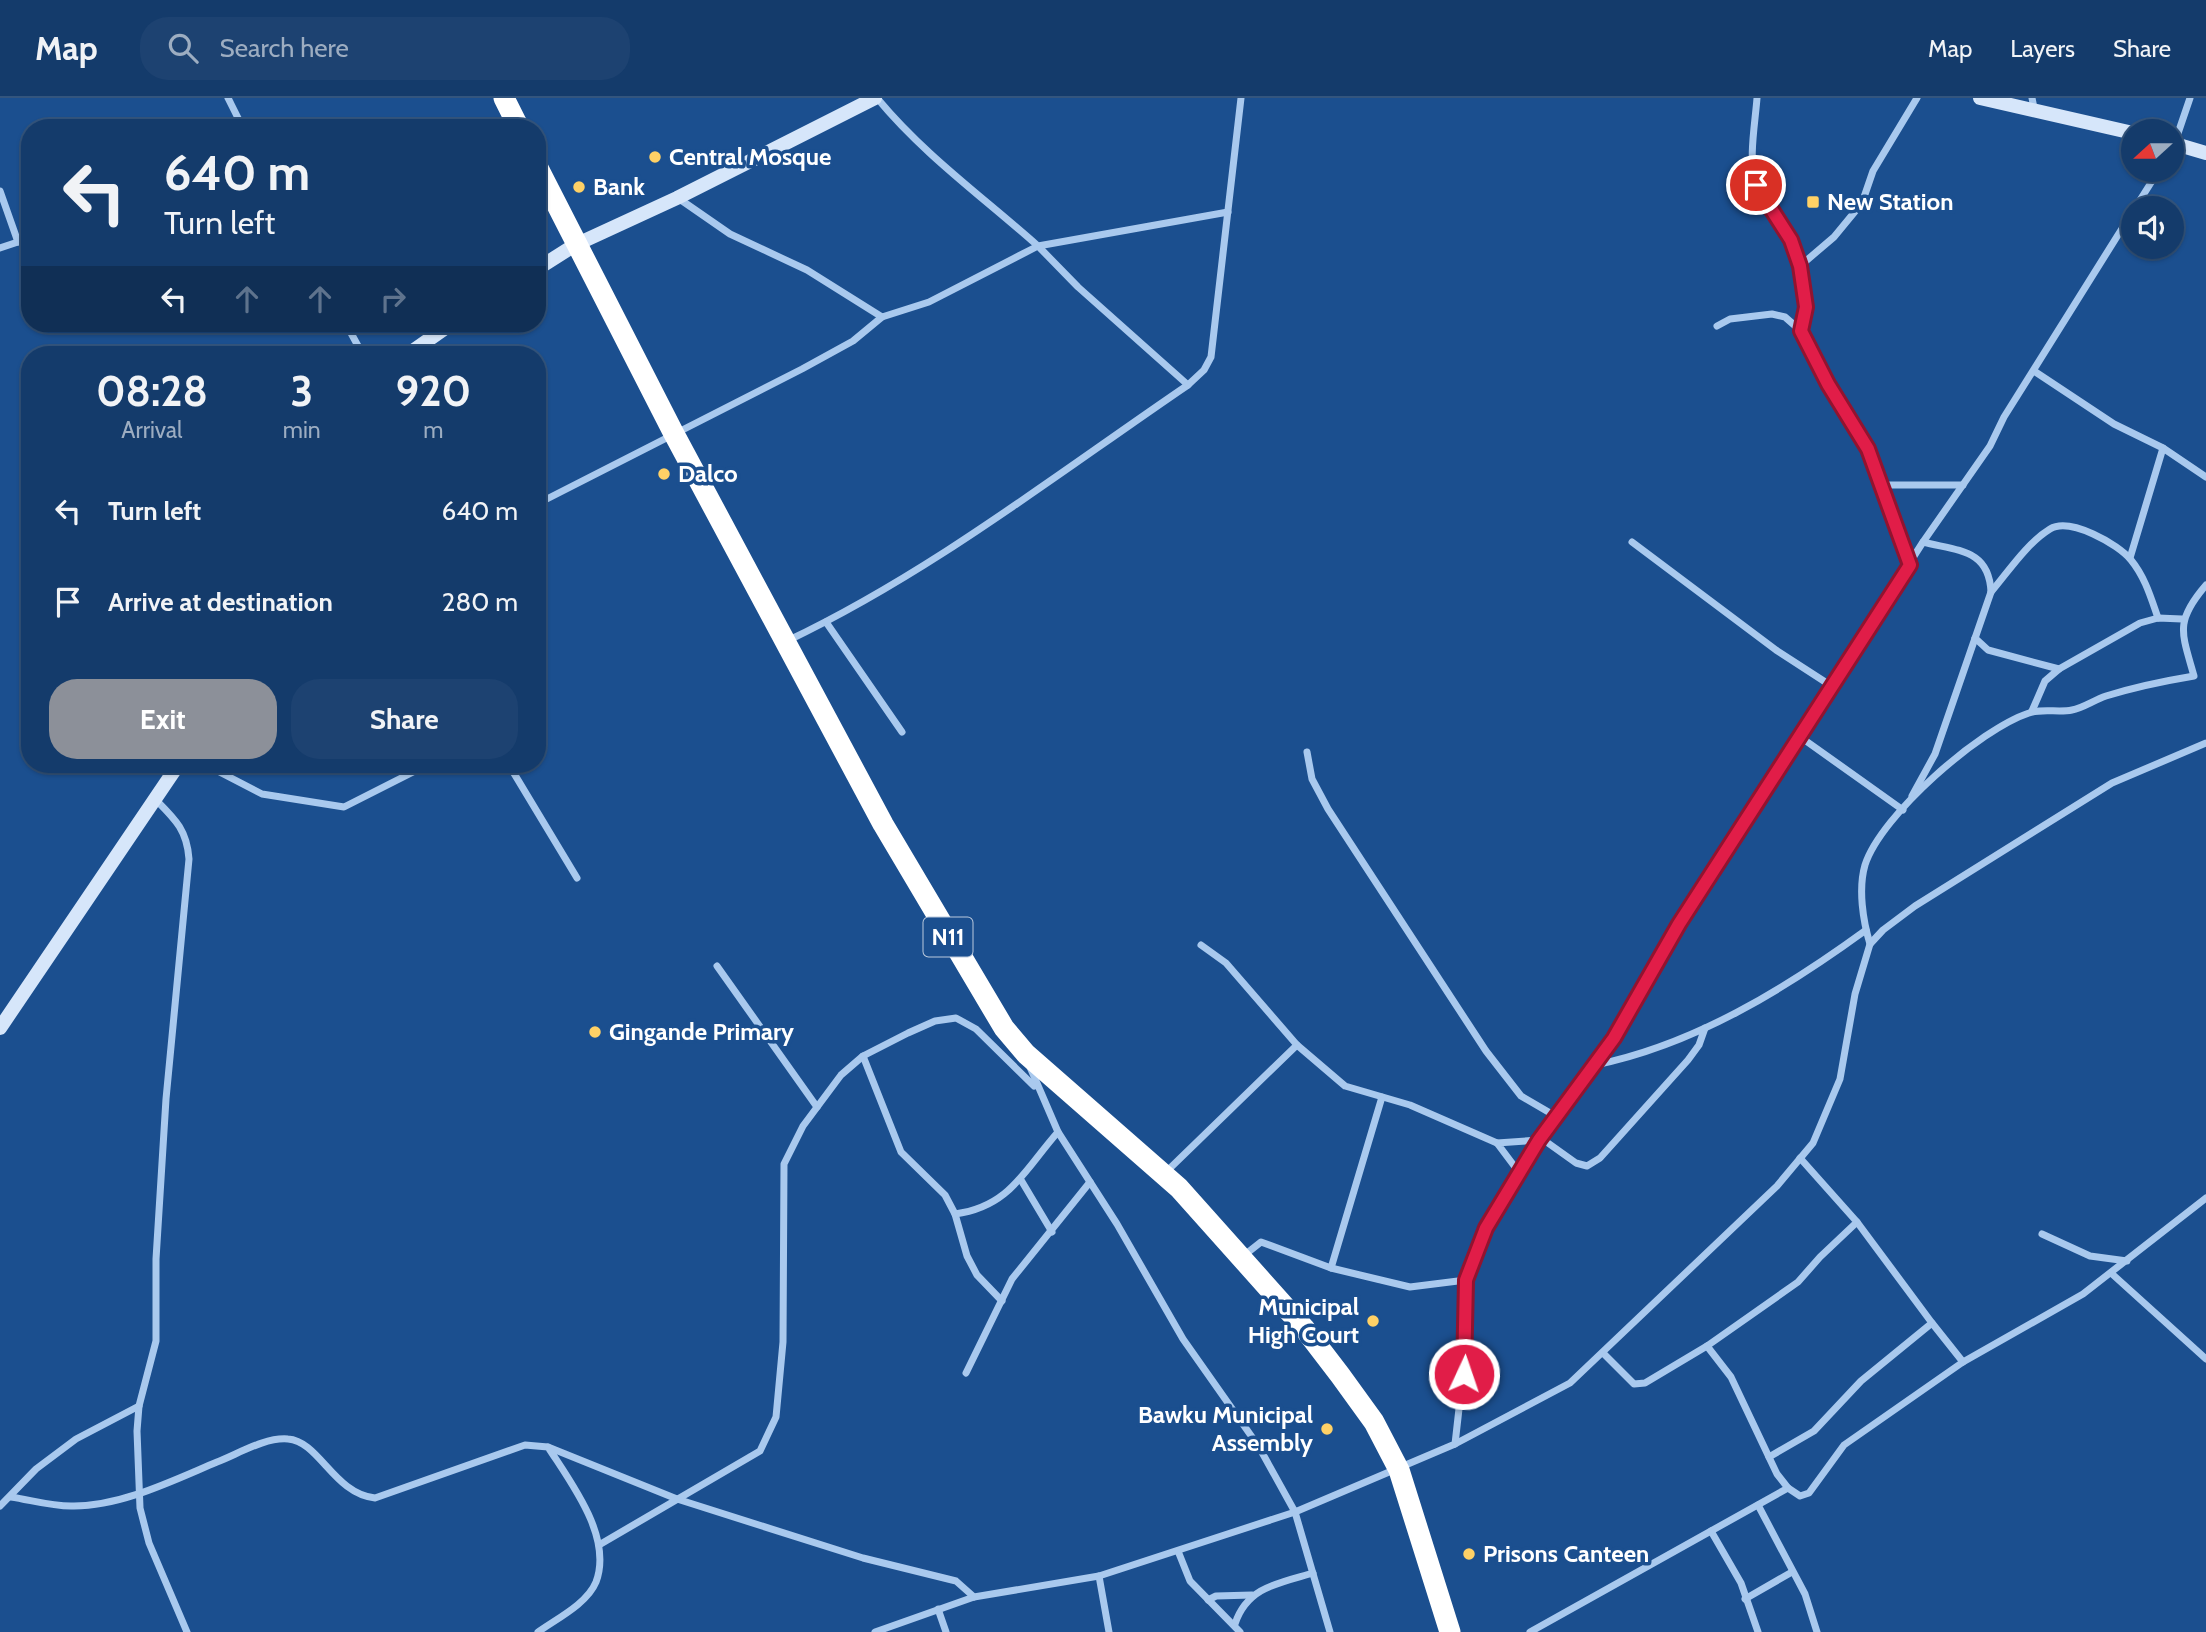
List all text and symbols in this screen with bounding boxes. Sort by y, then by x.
search box [140,17,630,80]
text: Map [35,28,98,68]
icon: search [164,29,202,67]
text: Search here [220,32,349,64]
text: Map [1928,34,1972,63]
text: Layers [2010,34,2075,63]
text: Share [2113,34,2171,63]
north arrow [2121,119,2184,182]
map controls [2121,119,2184,259]
place label: Central Mosque [669,142,831,171]
text: 640 m [164,143,310,202]
icon: left [49,147,140,238]
marker: Central Mosque [647,149,663,165]
pin [1726,155,1786,215]
icon: arrive [1737,166,1775,204]
place label: Bank [593,172,645,201]
marker: Bank [571,179,587,195]
place label: New Station [1827,187,1953,216]
marker: New Station [1805,194,1821,210]
button: sound [2121,196,2184,259]
text: Turn left [164,203,275,242]
icon: left [155,280,193,318]
icon: ahead [228,280,266,318]
icon: ahead [301,280,339,318]
icon: right [374,280,412,318]
text: 08:28 [96,365,208,417]
text: 3 [290,365,313,417]
text: 920 [396,365,471,417]
text: Arrival [121,416,182,444]
text: min [283,416,321,444]
text: m [423,416,443,444]
place label: Dalco [678,459,738,488]
marker: Dalco [656,466,672,482]
icon: left [49,492,87,530]
text: Turn left [108,495,201,527]
text: 640 m [441,495,518,527]
icon: arrive [49,583,87,621]
text: Arrive at destination [108,586,333,618]
text: 280 m [442,586,518,618]
button: Exit [49,679,277,759]
button: Share [291,679,518,759]
road number: N11 [923,918,972,957]
place label: Gingande Primary [609,1017,794,1046]
marker: Gingande Primary [587,1024,603,1040]
place label: Municipal High Court [1248,1292,1359,1349]
marker: Municipal High Court [1365,1313,1381,1329]
position arrow [1427,1337,1501,1411]
place label: Bawku Municipal Assembly [1138,1400,1313,1457]
marker: Bawku Municipal Assembly [1319,1421,1335,1437]
place label: Prisons Canteen [1483,1539,1649,1568]
marker: Prisons Canteen [1461,1546,1477,1562]

